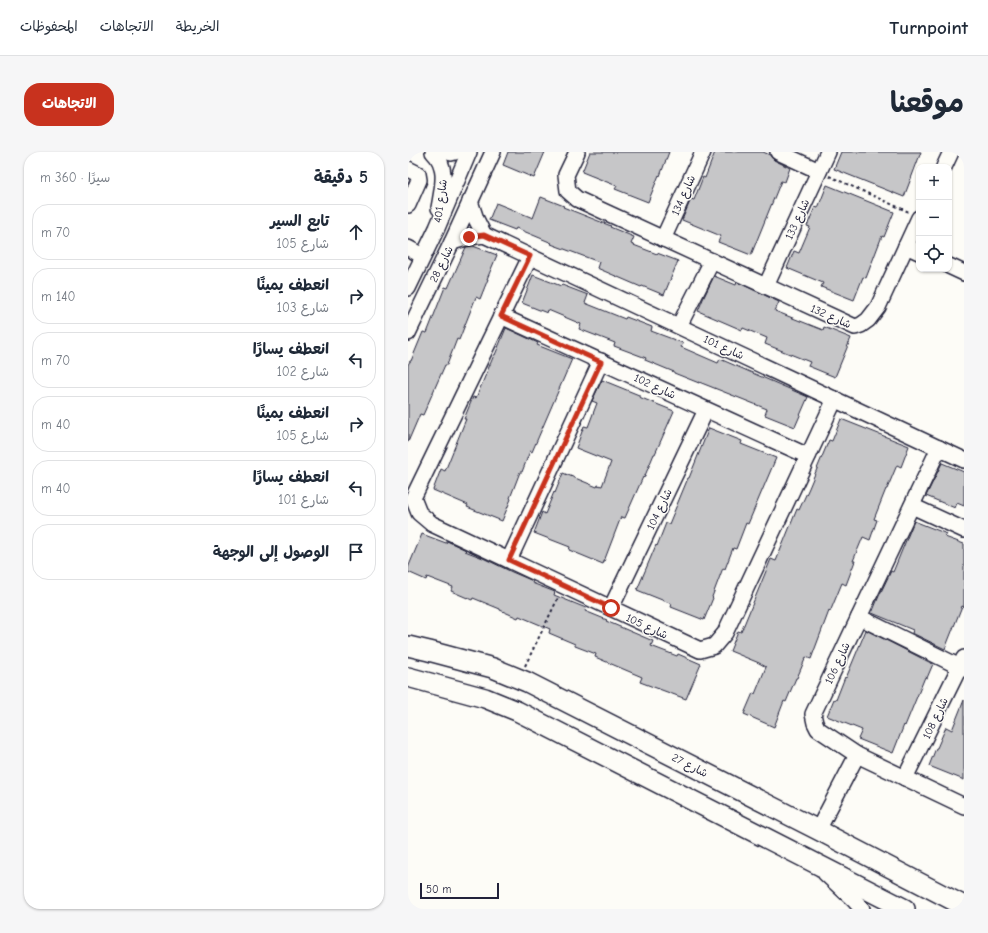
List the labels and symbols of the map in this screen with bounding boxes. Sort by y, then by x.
street label: شارع 134 [669,173,700,218]
street label: شارع 401 [431,178,452,224]
street label: شارع 133 [782,197,814,242]
route end [460,228,478,246]
street label: شارع 28 [427,244,458,285]
street label: شارع 132 [808,302,853,333]
street label: شارع 101 [701,332,746,364]
street label: شارع 102 [631,371,678,404]
street label: شارع 104 [644,487,677,533]
route start [602,599,620,617]
street label: شارع 105 [623,611,670,644]
street label: شارع 106 [822,640,855,687]
street label: شارع 108 [920,695,953,742]
street label: شارع 27 [669,751,710,782]
scale bar [420,881,499,900]

